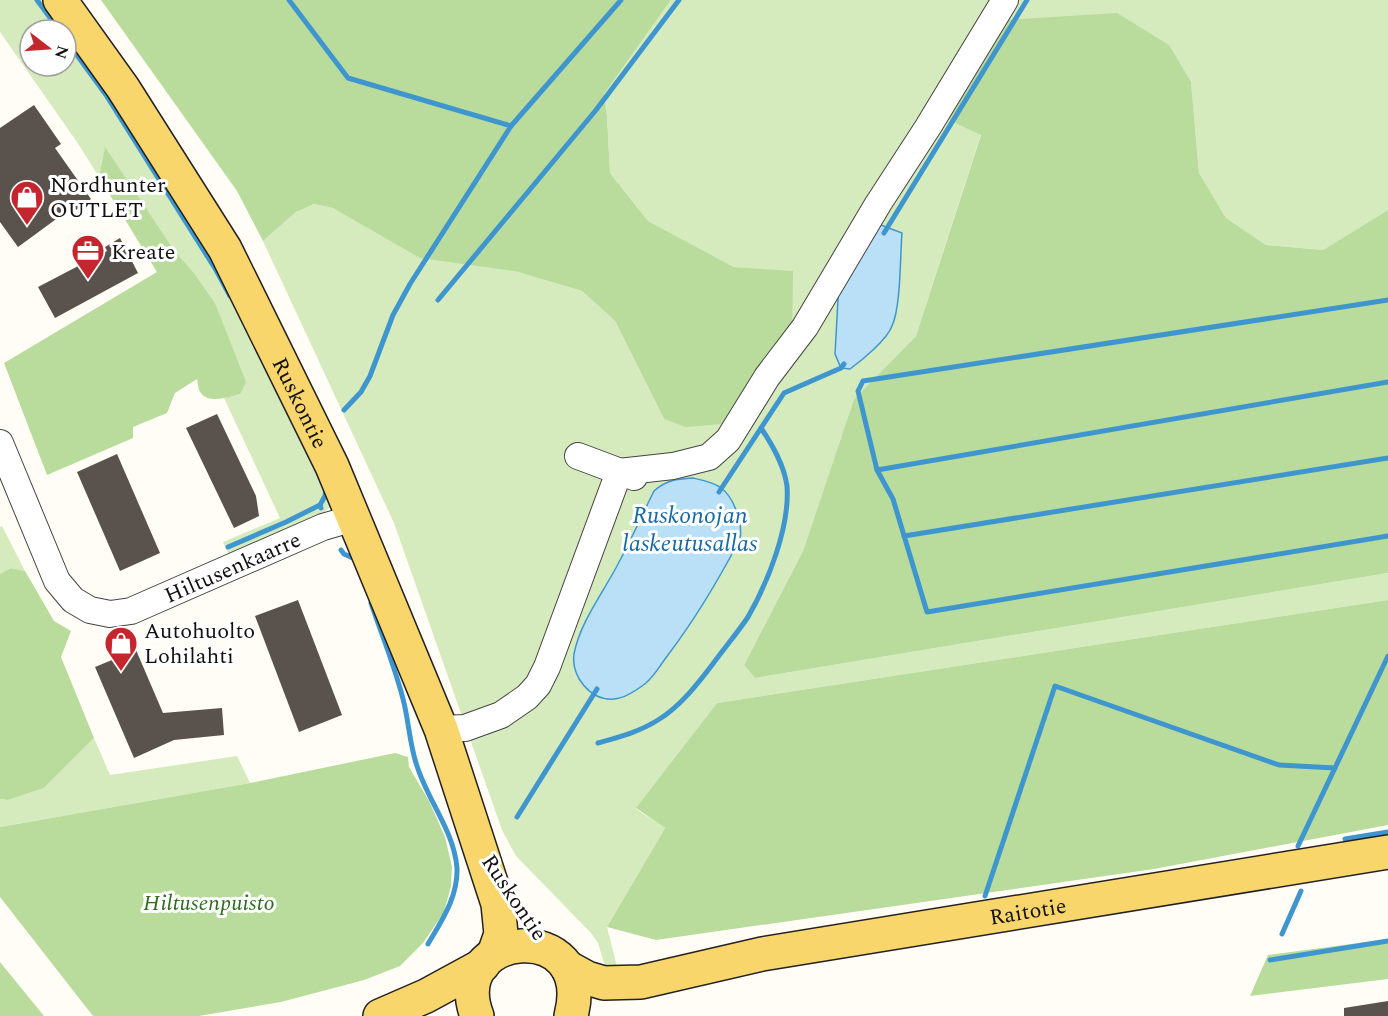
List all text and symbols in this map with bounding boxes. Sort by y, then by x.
north arrow [18,18,78,78]
text: N [48,42,75,62]
place label: Nordhunter OUTLET [50,169,166,227]
shop icon: Nordhunter OUTLET [9,179,45,226]
office icon: Kreate [70,233,106,280]
place label: Kreate [111,236,176,269]
street label: Ruskontie [263,352,336,455]
water label: Ruskonojan laskeutusallas [623,498,758,562]
street label: Hiltusenkaarre [159,524,306,612]
place label: Autohuolto Lohilahti [144,615,255,673]
shop icon: Autohuolto Lohilahti [103,625,139,672]
street label: Ruskontie [473,848,555,948]
park label: Hiltusenpuisto [143,887,275,920]
street label: Raitotie [987,890,1069,935]

